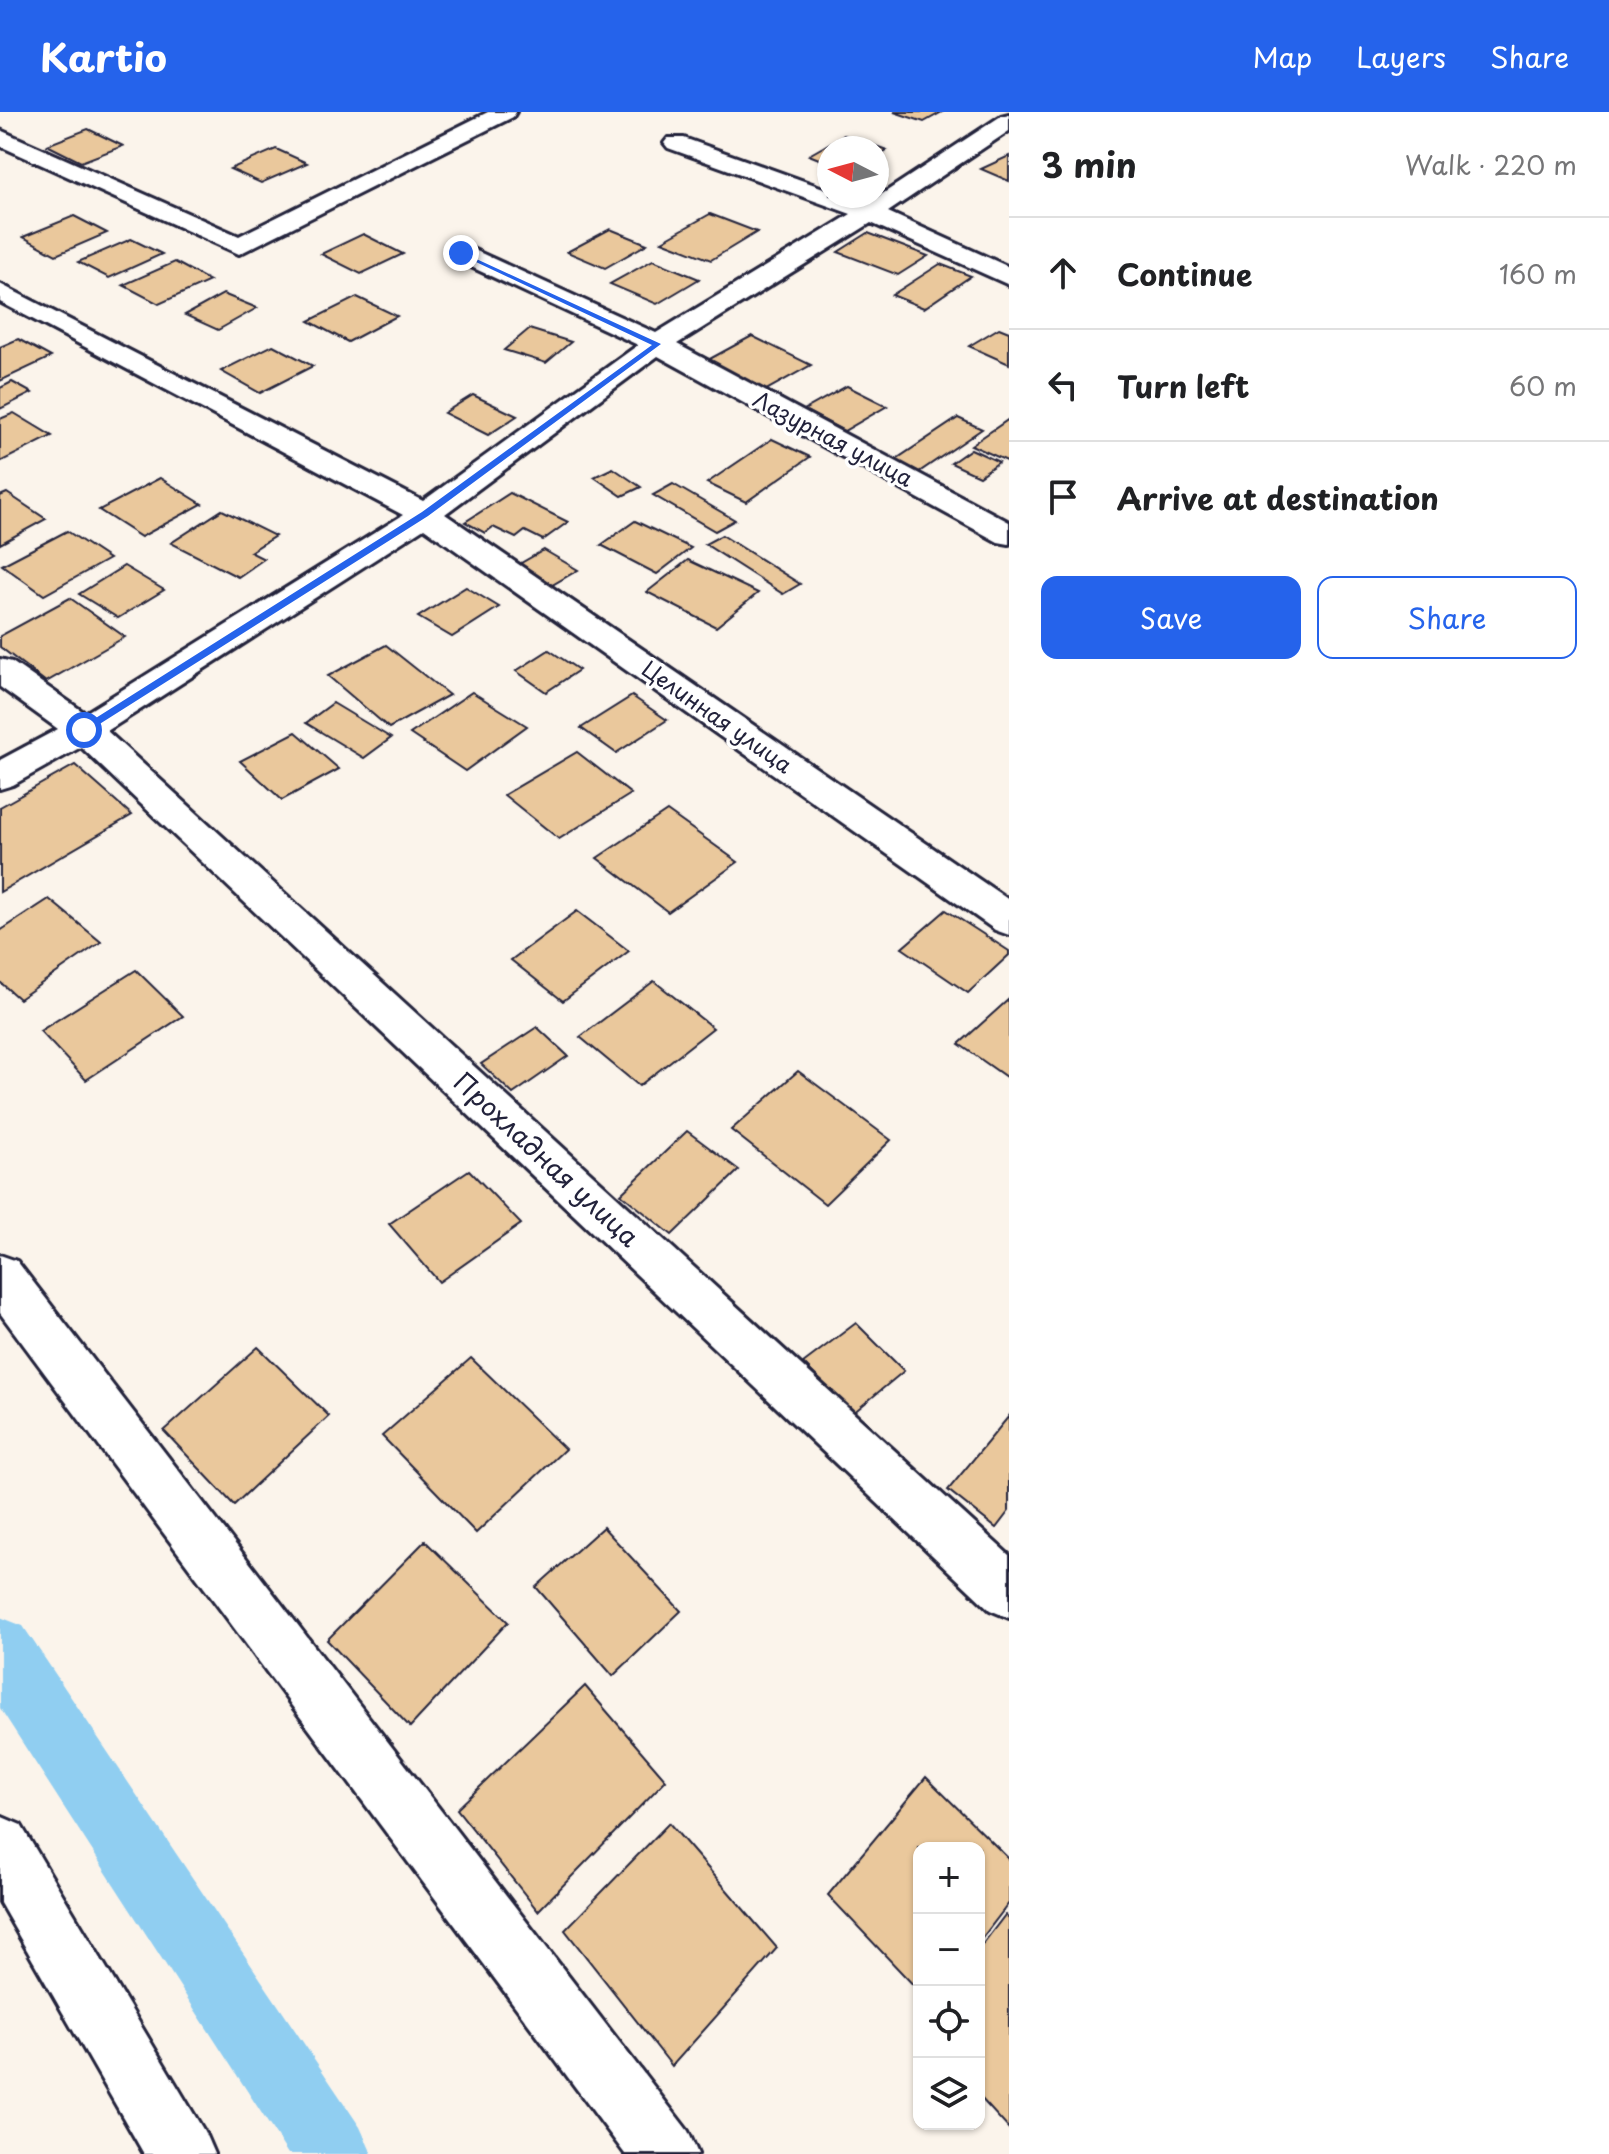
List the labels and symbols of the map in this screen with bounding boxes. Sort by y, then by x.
north arrow [817,136,889,208]
route end [443,235,479,271]
street label: Лазурная улица [748,382,920,494]
street label: Целинная улица [636,651,800,780]
route start [66,712,102,748]
street label: Прохладная улица [446,1062,649,1256]

